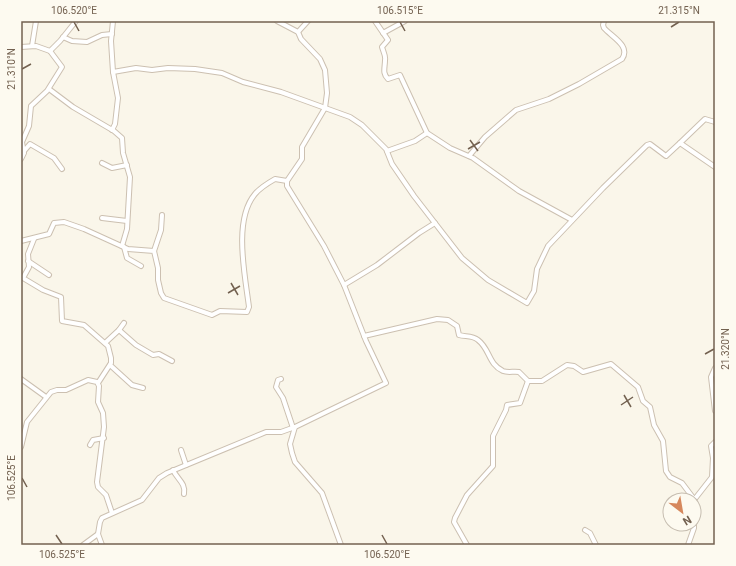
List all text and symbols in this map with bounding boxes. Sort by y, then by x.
text: 106.520°E [51,5,97,16]
text: 106.515°E [377,5,423,16]
text: 21.315°N [658,5,700,16]
text: 21.310°N [6,48,17,90]
text: 21.320°N [720,328,731,370]
text: 106.525°E [6,455,17,501]
north arrow [662,492,702,532]
text: N [680,513,694,528]
text: 106.525°E [39,549,85,560]
text: 106.520°E [364,549,410,560]

